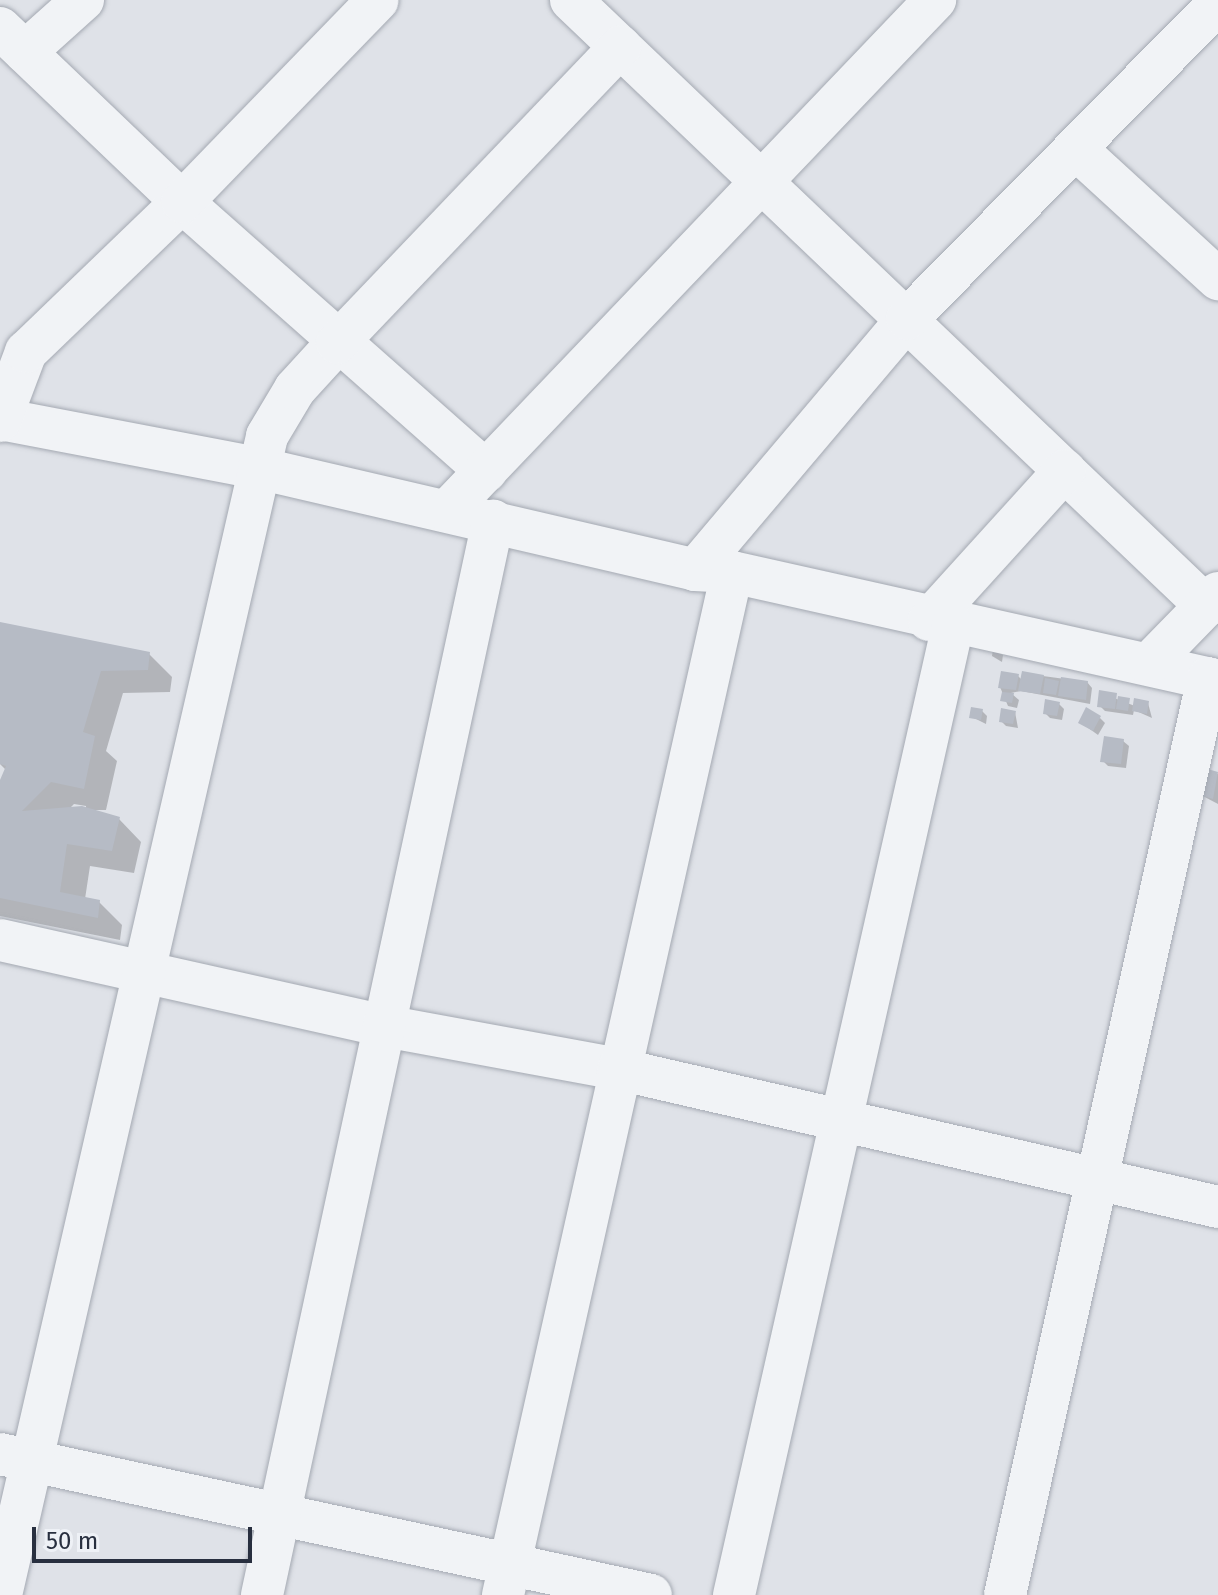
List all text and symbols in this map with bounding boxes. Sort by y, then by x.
scale bar [36,1511,256,1561]
text: 50 m [46,1527,98,1555]

